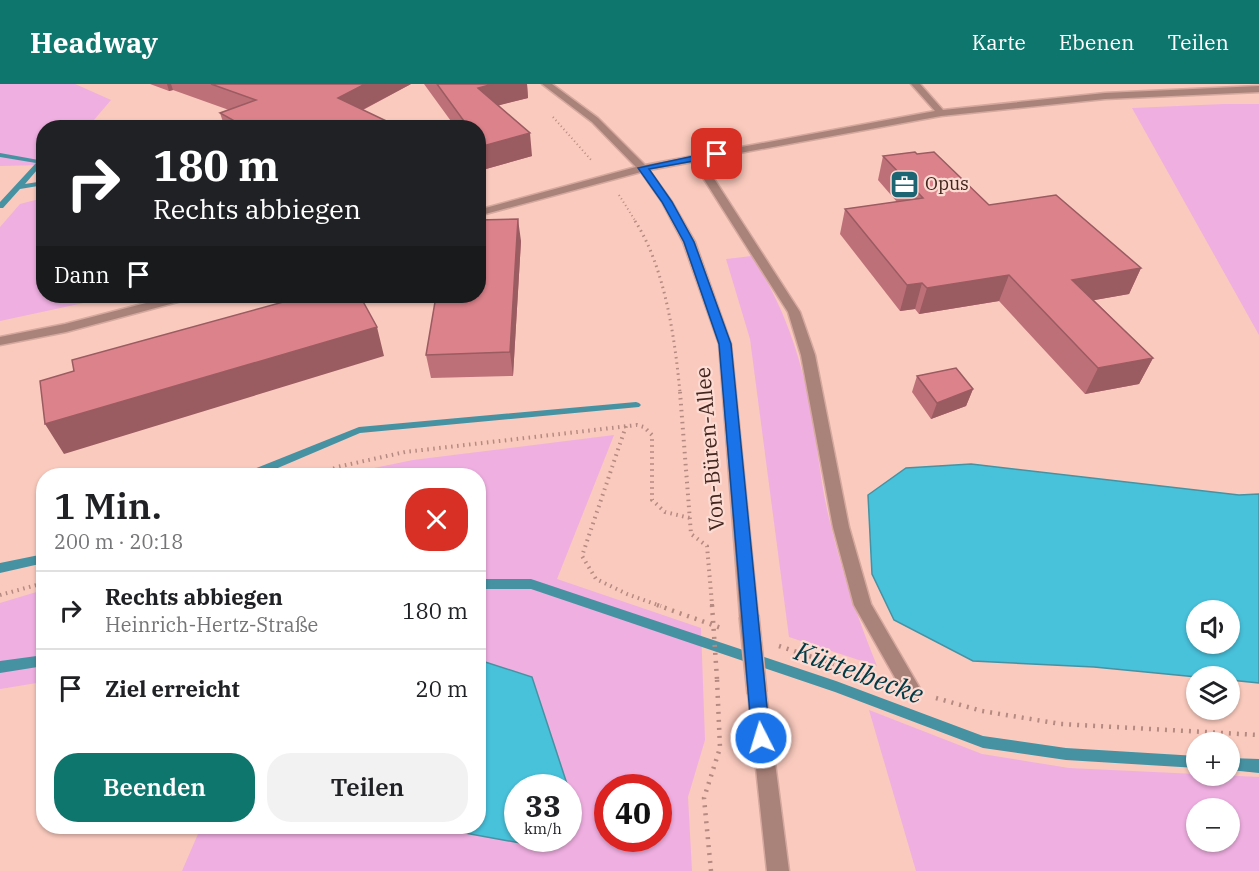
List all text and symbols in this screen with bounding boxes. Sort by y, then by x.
text: Headway [30,24,158,61]
text: Karte [972,28,1026,56]
text: Ebenen [1059,28,1134,56]
text: Teilen [1167,28,1229,56]
pin [691,128,742,179]
icon: arrive [700,137,733,170]
text: 180 m [153,138,279,193]
icon: right [54,144,132,222]
office icon: Opus [888,168,920,200]
place label: Opus [925,172,969,195]
text: Rechts abbiegen [153,191,361,226]
icon: arrive [122,258,155,291]
text: Dann [54,260,110,289]
street label: Von-Büren-Allee [688,366,730,532]
text: 1 Min. [54,482,162,529]
button: close [405,488,468,551]
text: 200 m · 20:18 [54,528,183,555]
text: Rechts abbiegen [105,582,283,611]
icon: right [54,594,87,627]
text: 180 m [402,596,468,625]
map controls [1186,600,1240,852]
button: sound [1186,600,1240,654]
text: Heinrich-Hertz-Straße [105,611,318,638]
water label: Küttelbecke [789,632,929,711]
button: layers [1186,666,1240,720]
icon: arrive [54,672,87,705]
text: Ziel erreicht [105,674,240,703]
text: 20 m [416,674,468,703]
position arrow [729,706,793,770]
button: + [1186,732,1240,786]
button: Beenden [54,753,255,822]
button: Teilen [267,753,468,822]
speed limit sign: 40 [594,774,672,852]
text: 33 [525,786,561,825]
button: − [1186,798,1240,852]
text: km/h [524,819,562,838]

